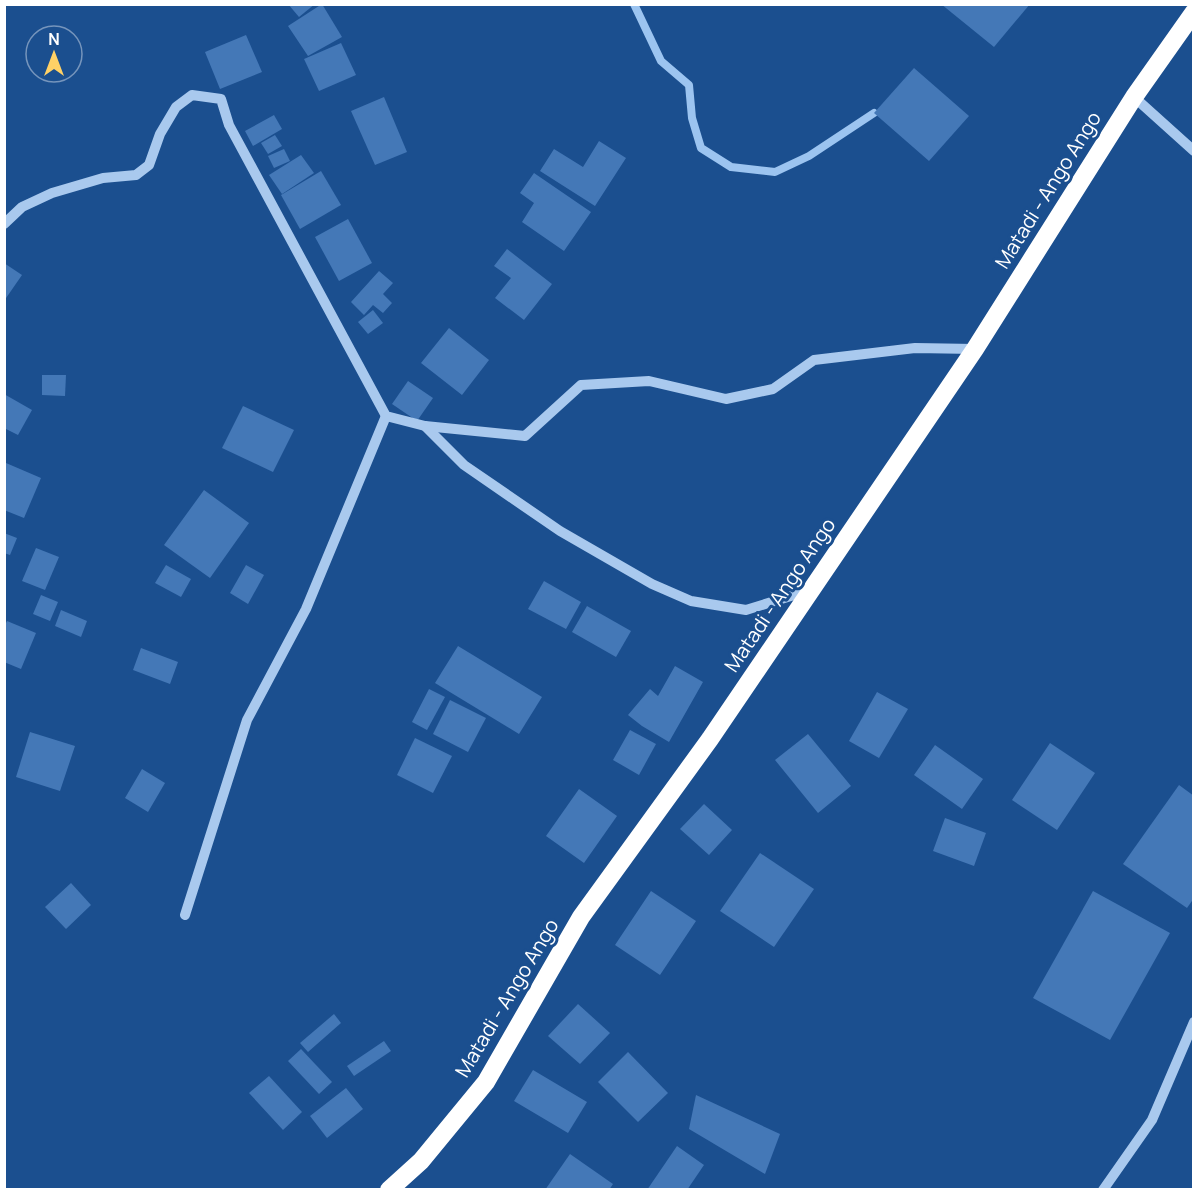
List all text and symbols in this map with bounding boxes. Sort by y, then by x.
north arrow [24,24,84,84]
text: N [48,28,60,50]
street label: Matadi - Ango Ango [988,106,1107,273]
street label: Matadi - Ango Ango [718,512,841,677]
street label: Matadi - Ango Ango [449,913,565,1082]

